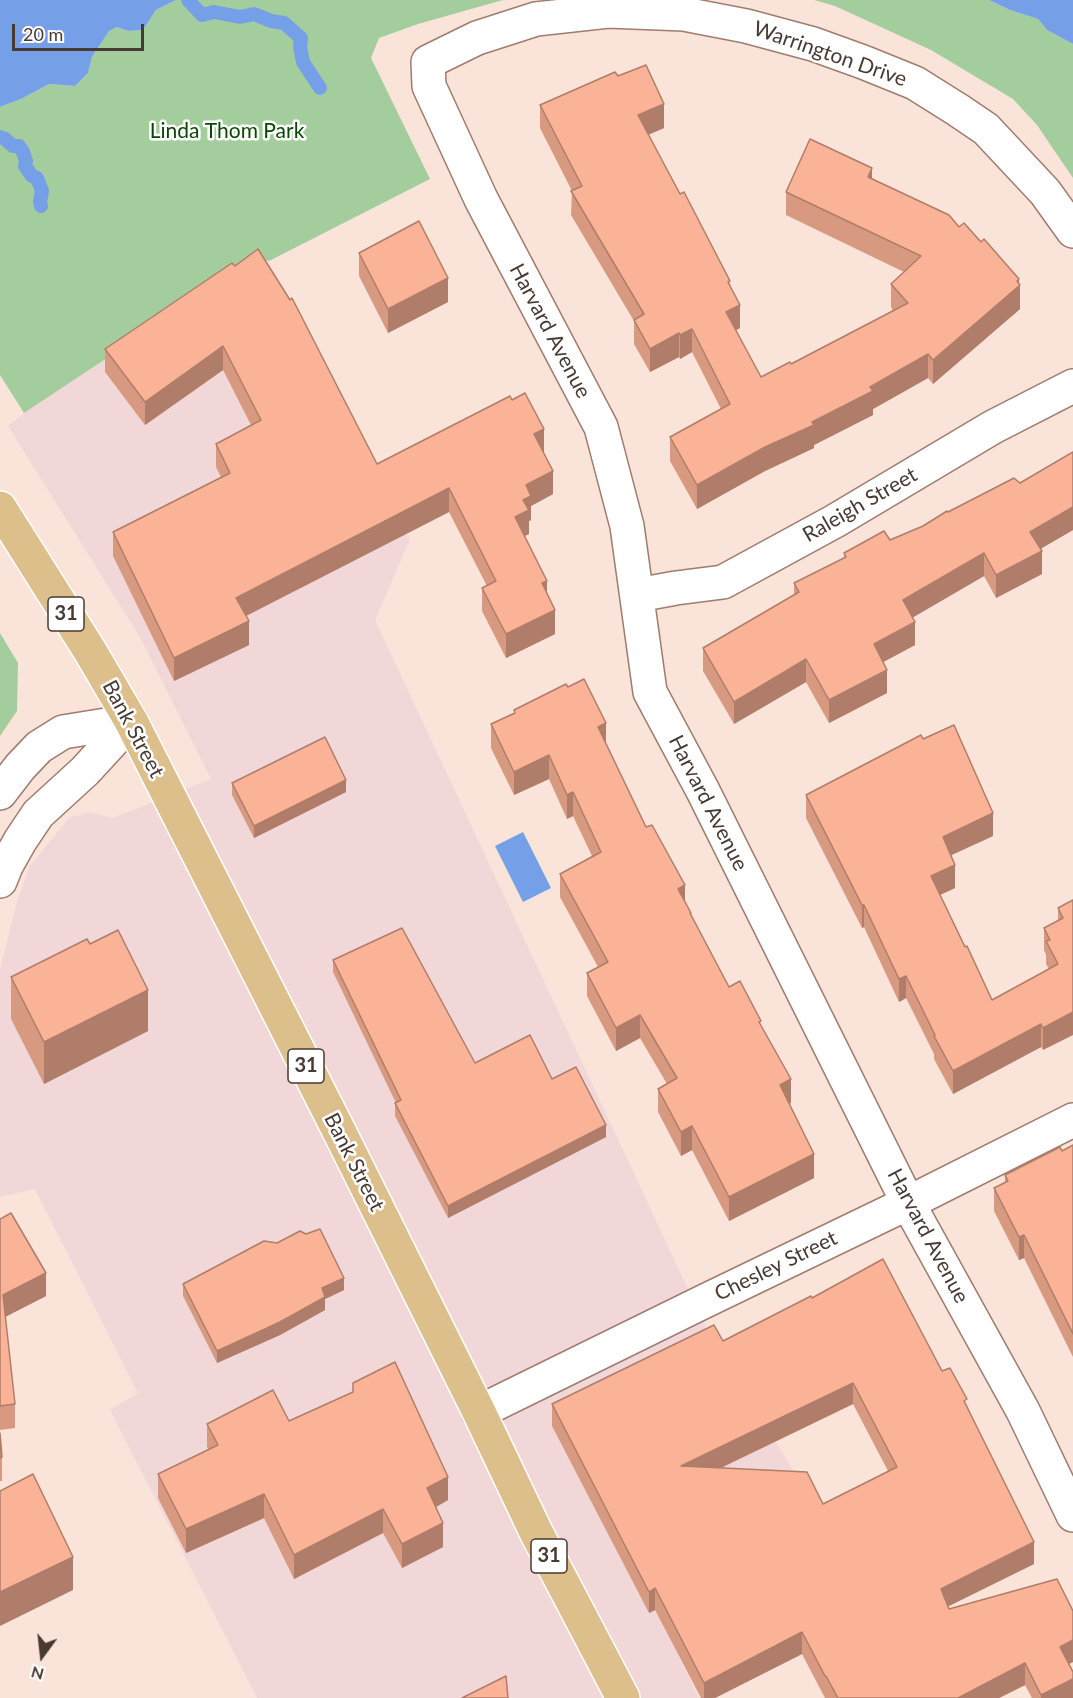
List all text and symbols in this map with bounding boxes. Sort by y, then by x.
scale bar [15,12,147,50]
street label: Warrington Drive [750,16,910,92]
text: 20 m [23,23,63,45]
park label: Linda Thom Park [150,118,304,144]
street label: Harvard Avenue [504,259,596,403]
street label: Raleigh Street [798,462,922,548]
road number: 31 [48,597,84,631]
street label: Bank Street [97,676,169,782]
street label: Harvard Avenue [663,731,753,875]
road number: 31 [288,1049,324,1083]
street label: Bank Street [319,1109,389,1215]
street label: Harvard Avenue [882,1164,974,1308]
street label: Chesley Street [711,1225,841,1307]
road number: 31 [531,1539,567,1573]
north arrow [12,1626,72,1686]
text: N [29,1663,46,1685]

